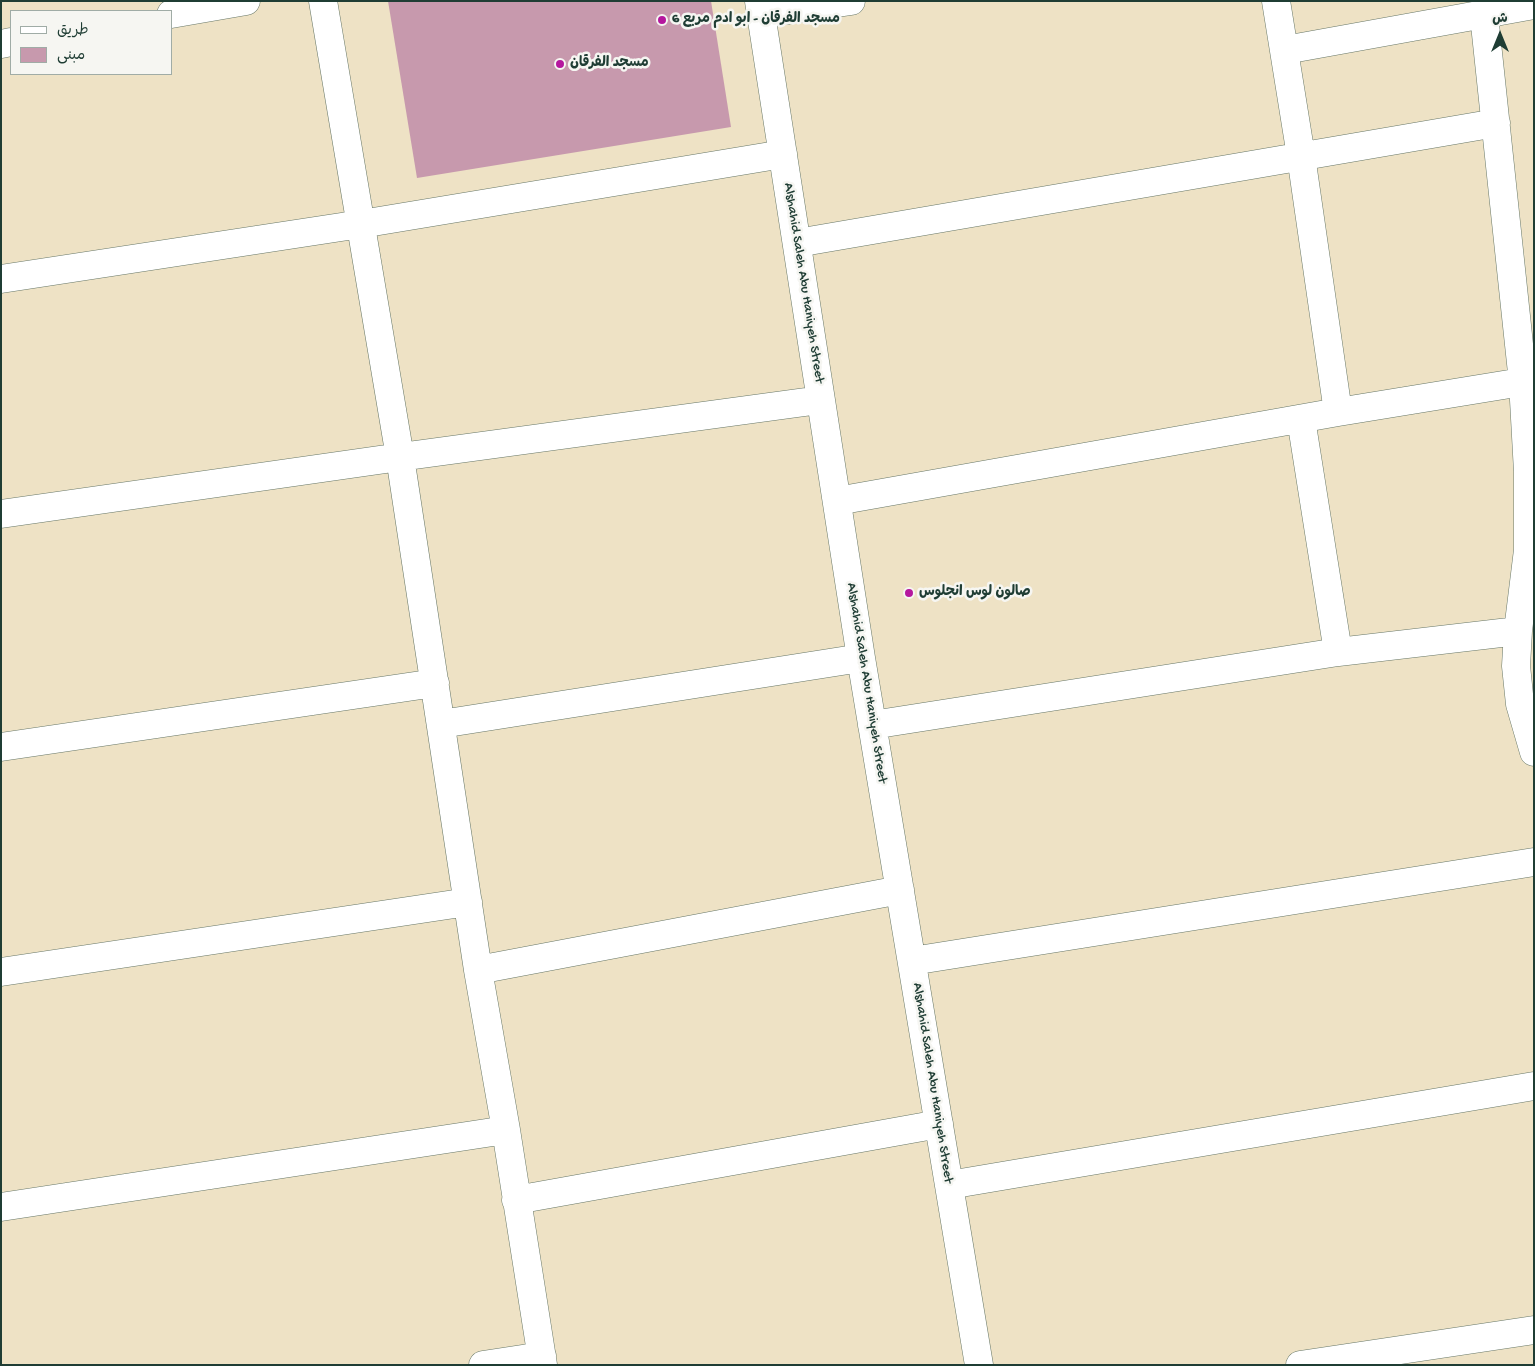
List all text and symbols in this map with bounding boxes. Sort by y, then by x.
legend [10,10,172,75]
north arrow [1475,10,1525,60]
text: ش [1492,11,1508,28]
place label: مسجد الفرقان - ابو ادم مربع 6 [672,12,840,28]
marker: مسجد الفرقان - ابو ادم مربع 6 [656,14,668,26]
text: طريق [57,22,89,40]
text: مبنى [57,47,85,65]
place label: مسجد الفرقان [570,56,649,72]
marker: مسجد الفرقان [554,58,566,70]
street label: Alshahid Saleh Abu Haniyeh Street [779,182,827,384]
street label: Alshahid Saleh Abu Haniyeh Street [842,582,890,784]
place label: صالون لوس انجلوس [919,585,1031,601]
marker: صالون لوس انجلوس [903,587,915,599]
street label: Alshahid Saleh Abu Haniyeh Street [908,982,956,1184]

